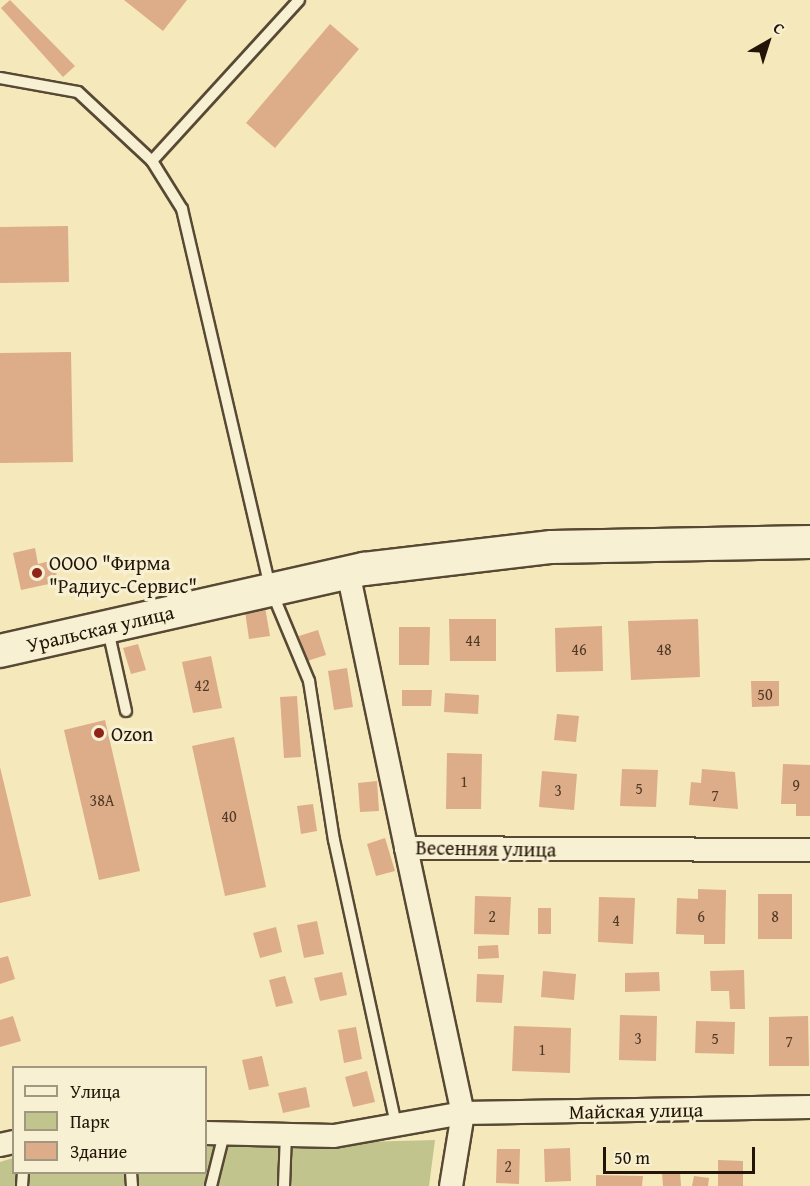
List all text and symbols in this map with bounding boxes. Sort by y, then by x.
north arrow [738,12,798,72]
text: С [768,16,790,40]
place label: ОООО "Фирма "Радиус-Сервис" [49,550,197,597]
marker: ОООО "Фирма "Радиус-Сервис" [30,566,44,580]
street label: Уральская улица [24,599,176,657]
house number: 44 [465,630,481,650]
house number: 46 [571,639,587,659]
house number: 48 [656,639,672,659]
house number: 42 [194,675,210,695]
house number: 50 [757,684,773,704]
place label: Ozon [111,721,153,745]
marker: Ozon [92,726,106,740]
house number: 1 [460,771,468,791]
house number: 9 [792,775,800,795]
house number: 5 [635,778,643,798]
house number: 3 [554,780,562,800]
house number: 7 [711,785,719,805]
house number: 38А [89,790,115,810]
house number: 40 [221,806,237,826]
street label: Весенняя улица [415,835,557,861]
house number: 2 [488,906,496,926]
house number: 6 [697,906,705,926]
house number: 8 [771,906,779,926]
house number: 4 [612,910,620,930]
house number: 3 [634,1028,642,1048]
house number: 5 [711,1028,719,1048]
house number: 7 [785,1031,793,1051]
house number: 1 [538,1039,546,1059]
legend [12,1066,207,1174]
text: Улица [70,1078,120,1105]
street label: Майская улица [569,1097,703,1123]
text: Парк [70,1108,109,1135]
scale bar [606,1135,758,1173]
text: Здание [70,1138,127,1165]
text: 50 m [614,1144,650,1171]
house number: 2 [504,1156,512,1176]

